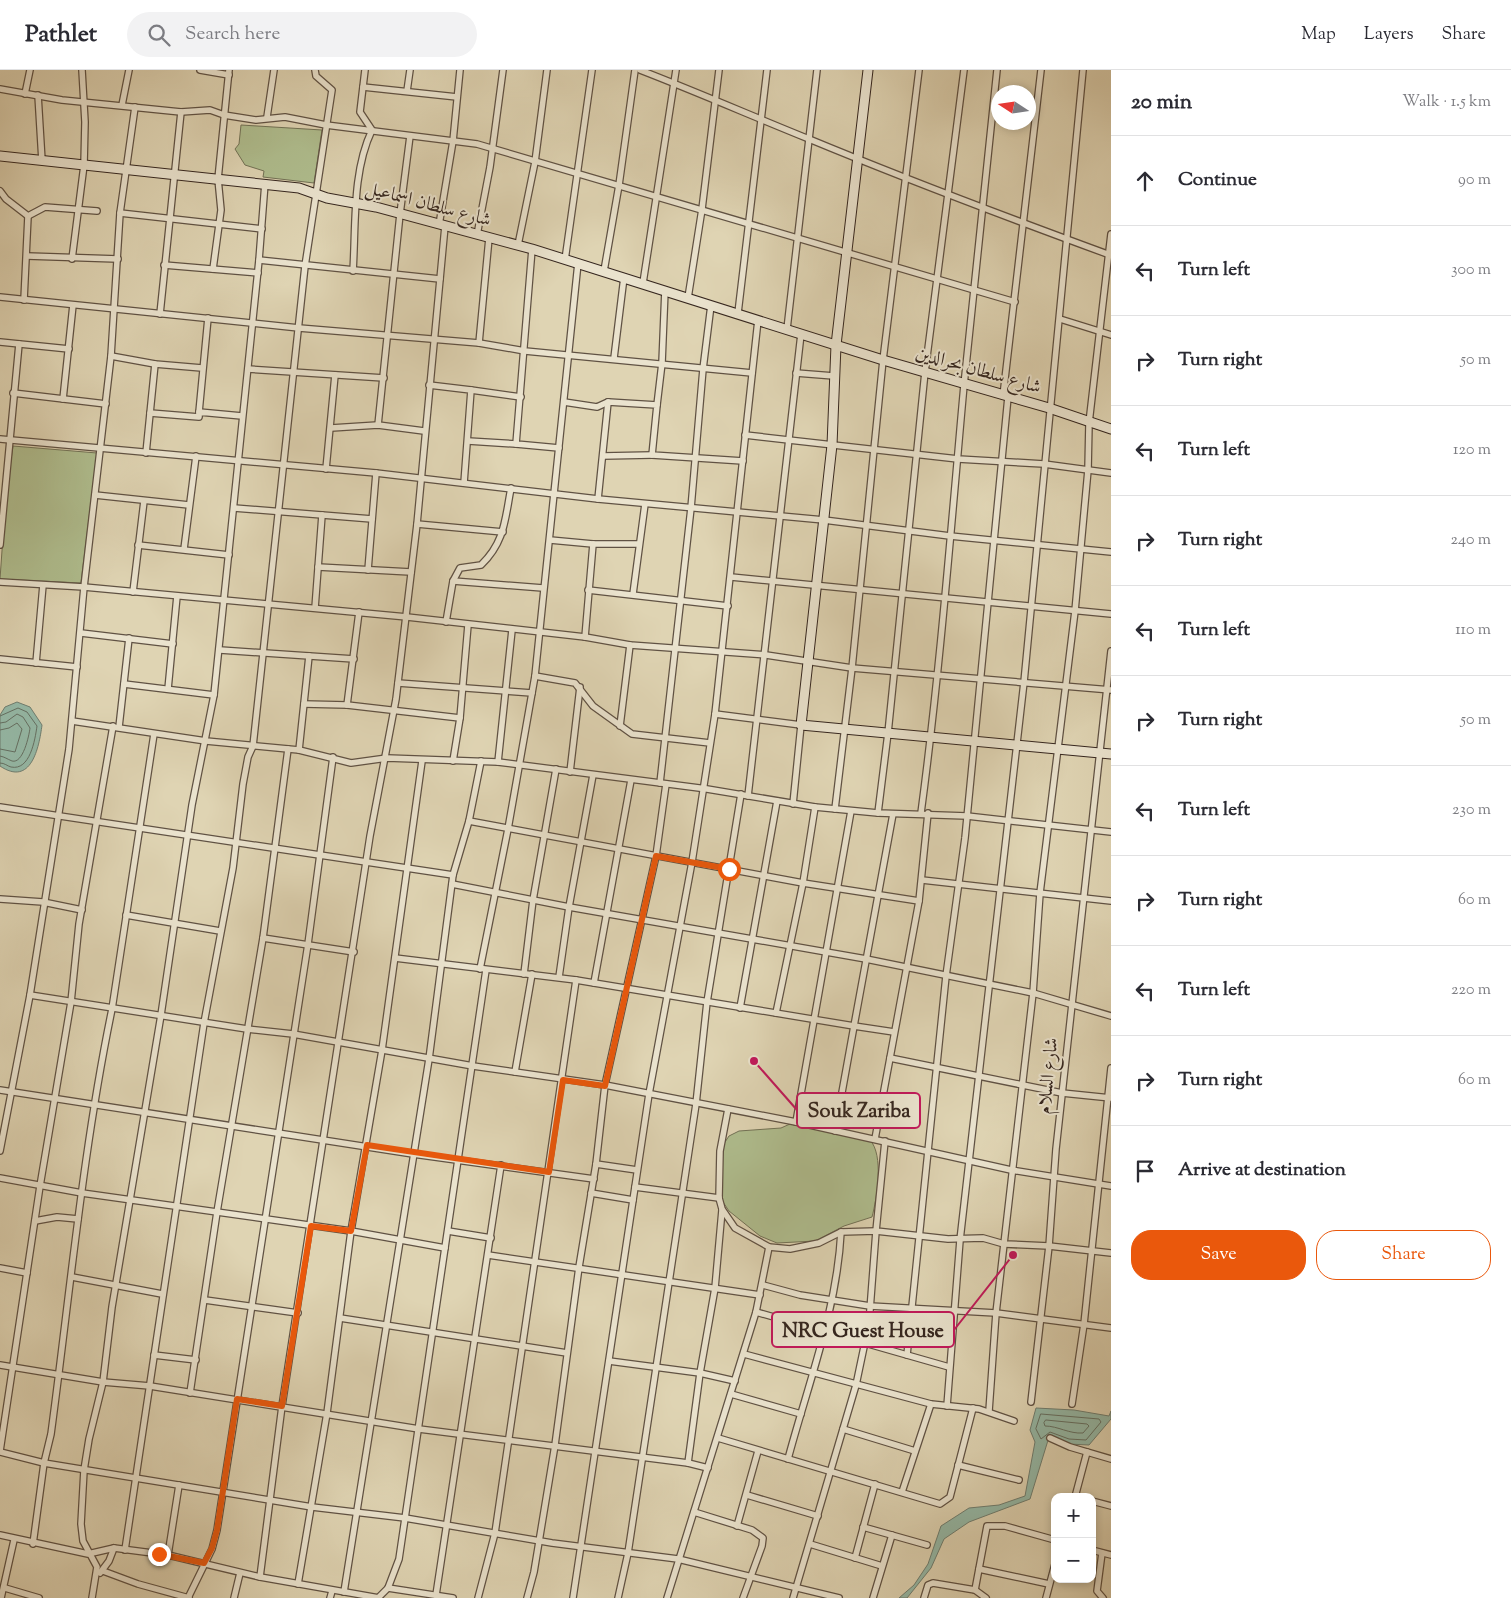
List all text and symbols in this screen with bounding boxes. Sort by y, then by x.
search box [127,12,477,57]
text: Pathlet [25,18,97,52]
icon: search [145,21,173,49]
text: Search here [185,21,280,48]
text: Map [1301,22,1336,48]
text: Layers [1364,22,1414,48]
text: Share [1442,22,1486,48]
north arrow [991,85,1036,130]
text: 20 min [1131,88,1192,118]
text: Walk · 1.5 km [1402,91,1491,114]
icon: ahead [1131,167,1159,195]
text: Continue [1178,167,1257,194]
text: 90 m [1458,169,1491,192]
street label: شارع سلطان اسماعيل [362,175,494,235]
icon: left [1131,257,1159,285]
text: Turn left [1178,257,1250,284]
text: 300 m [1451,259,1491,282]
street label: شارع سلطان بحرالدين [912,340,1044,402]
icon: right [1131,347,1159,375]
text: Turn right [1178,347,1262,374]
text: 50 m [1460,349,1491,372]
icon: left [1131,437,1159,465]
text: Turn left [1178,437,1250,464]
text: 120 m [1453,439,1491,462]
icon: right [1131,527,1159,555]
text: Turn right [1178,527,1262,554]
text: 240 m [1450,529,1491,552]
icon: left [1131,617,1159,645]
text: Turn left [1178,617,1250,644]
text: 110 m [1455,619,1491,642]
icon: right [1131,707,1159,735]
text: Turn right [1178,707,1262,734]
text: 50 m [1460,709,1491,732]
icon: left [1131,797,1159,825]
text: Turn left [1178,797,1250,824]
text: 230 m [1452,799,1491,822]
route start [718,858,741,881]
icon: right [1131,887,1159,915]
text: Turn right [1178,887,1262,914]
text: 60 m [1458,889,1491,912]
icon: left [1131,977,1159,1005]
text: Turn left [1178,977,1250,1004]
text: 220 m [1451,979,1491,1002]
street label: شارع السلام [1032,1036,1067,1116]
icon: right [1131,1067,1159,1095]
text: Turn right [1178,1067,1262,1094]
text: 60 m [1458,1069,1491,1092]
callout: Souk Zariba [797,1093,920,1128]
text: Souk Zariba [808,1098,911,1127]
icon: arrive [1131,1157,1159,1185]
text: Arrive at destination [1178,1157,1346,1184]
button: Save [1131,1230,1306,1280]
button: Share [1316,1230,1491,1280]
callout: NRC Guest House [772,1312,954,1347]
text: NRC Guest House [782,1318,944,1347]
map controls [1051,1493,1096,1583]
button: + [1051,1493,1096,1538]
button: − [1051,1538,1096,1583]
route end [148,1543,171,1566]

